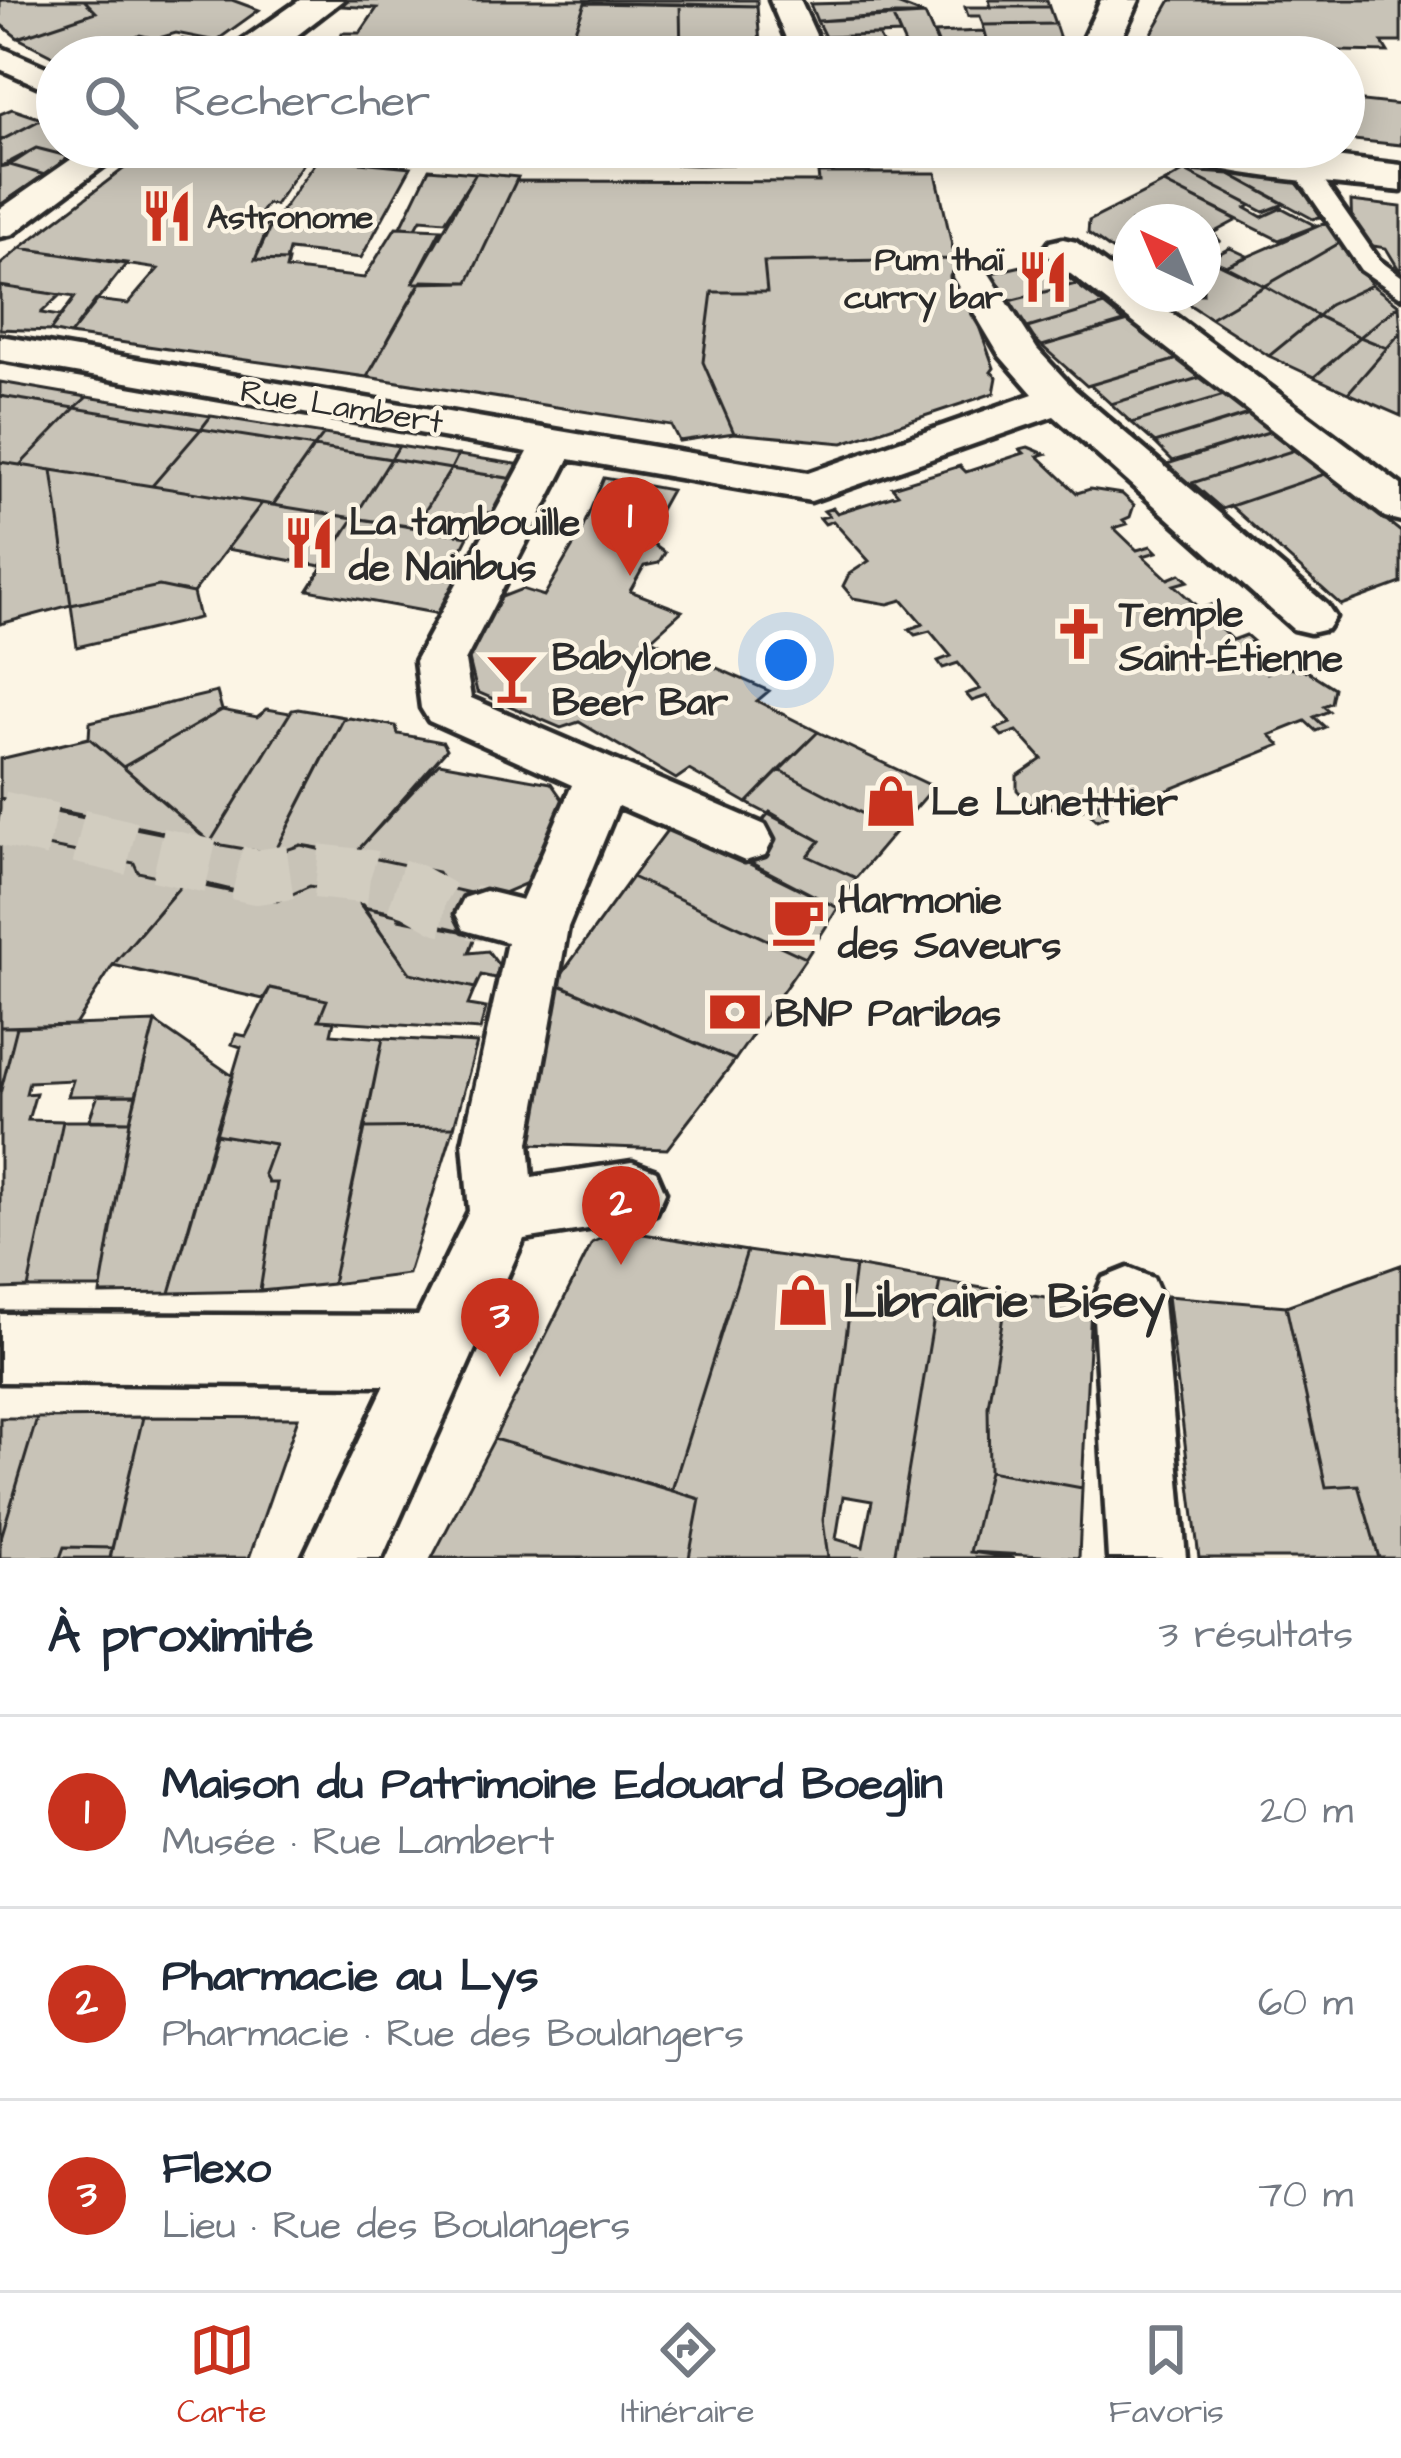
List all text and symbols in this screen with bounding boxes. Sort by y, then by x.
search box [36,36,1365,168]
icon: search [78,69,144,135]
text: Rechercher [174,71,430,133]
restaurant icon: Astronome [138,187,196,245]
place label: Astronome [207,195,374,241]
north arrow [1113,204,1221,312]
place label: Pum thaï curry bar [844,237,1005,323]
restaurant icon: Pum thaï curry bar [1014,248,1072,306]
street label: Rue Lambert [237,368,446,446]
pin: 1 [591,477,669,576]
place label: La tambouille de Nainbus [348,497,580,596]
restaurant icon: La tambouille de Nainbus [280,514,338,572]
place label: Temple Saint-Étienne [1118,588,1343,687]
church icon: Temple Saint-Étienne [1050,605,1108,663]
your location [756,630,816,690]
place label: Babylone Beer Bar [552,632,729,731]
bar icon: Babylone Beer Bar [483,649,541,707]
shop icon: Le Lunetttier [862,772,920,830]
place label: Le Lunetttier [931,777,1178,831]
place label: Harmonie des Saveurs [837,875,1061,974]
cafe icon: Harmonie des Saveurs [769,892,827,950]
bank icon: BNP Paribas [706,983,764,1041]
place label: BNP Paribas [775,988,1001,1042]
pin: 2 [582,1166,660,1265]
place label: Librairie Bisey [843,1270,1166,1338]
shop icon: Librairie Bisey [774,1271,832,1329]
pin: 3 [461,1278,539,1377]
text: À proximité [48,1601,314,1672]
text: 3 résultats [1158,1609,1353,1663]
text: Maison du Patrimoine Edouard Boeglin [162,1754,943,1816]
text: 1 [85,1785,90,1839]
text: 20 m [1260,1785,1353,1839]
text: Musée · Rue Lambert [162,1816,554,1870]
text: Pharmacie au Lys [162,1946,538,2008]
text: 2 [76,1977,98,2031]
text: 60 m [1258,1977,1353,2031]
text: Pharmacie · Rue des Boulangers [162,2008,744,2062]
text: Flexo [162,2138,271,2200]
text: 3 [77,2169,97,2223]
text: 70 m [1258,2169,1353,2223]
text: Lieu · Rue des Boulangers [162,2200,630,2254]
tab: Carte [177,2317,267,2435]
tab: Itinéraire [621,2317,755,2435]
tab: Favoris [1109,2317,1224,2435]

